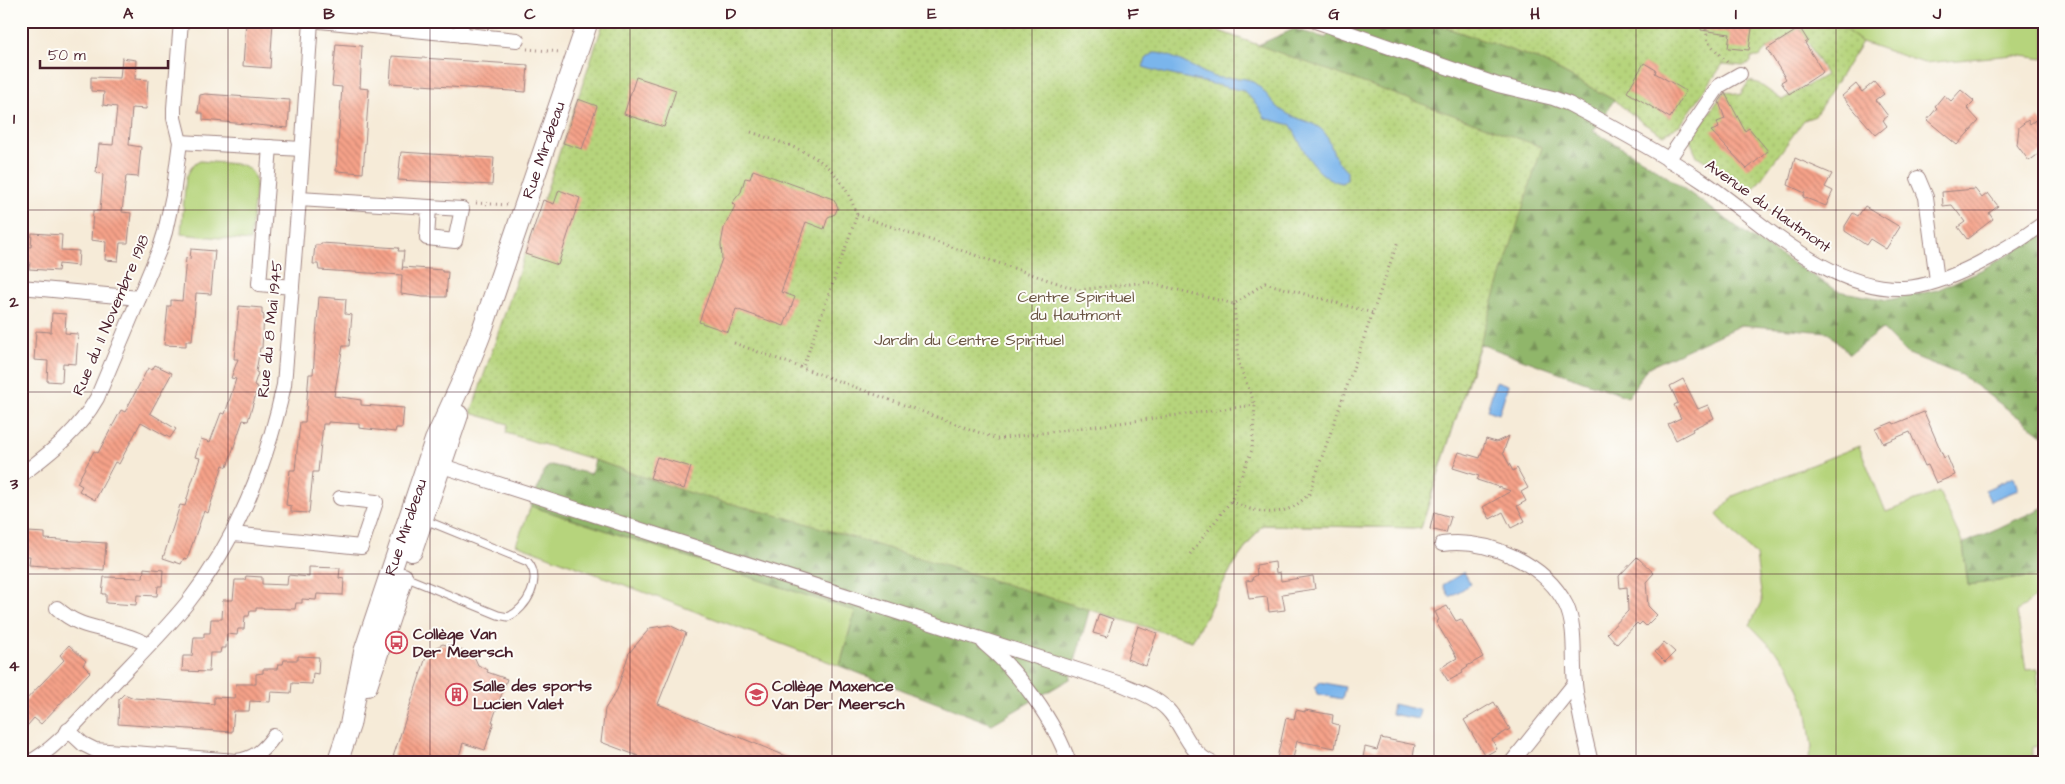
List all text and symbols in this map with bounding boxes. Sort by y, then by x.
text: A [123,3,134,25]
text: B [323,3,335,25]
text: C [524,3,536,25]
text: D [726,3,737,25]
text: E [927,3,937,25]
text: F [1127,3,1139,25]
text: G [1328,3,1340,25]
text: H [1530,3,1540,25]
text: I [1735,3,1737,25]
text: J [1932,3,1942,25]
scale bar [40,38,168,70]
text: 50 m [48,45,86,66]
street label: Rue Mirabeau [517,99,571,201]
text: 1 [13,108,16,130]
street label: Avenue du Hautmont [1700,154,1836,258]
street label: Rue du 11 Novembre 1918 [67,231,155,399]
street label: Rue du 8 Mai 1945 [252,259,288,399]
park label: Centre Spirituel du Hautmont [1018,286,1134,326]
text: 2 [8,291,19,313]
park label: Jardin du Centre Spirituel [874,329,1064,351]
text: 3 [9,473,19,495]
street label: Rue Mirabeau [379,476,432,579]
place label: Collège Van Der Meersch [413,623,514,663]
bus stop icon: Collège Van Der Meersch [385,631,409,655]
text: 4 [9,655,20,677]
place label: Salle des sports Lucien Valet [472,675,592,715]
place label: Collège Maxence Van Der Meersch [771,675,905,715]
building icon: Salle des sports Lucien Valet [445,683,469,707]
school or university icon: Collège Maxence Van Der Meersch [744,683,768,707]

